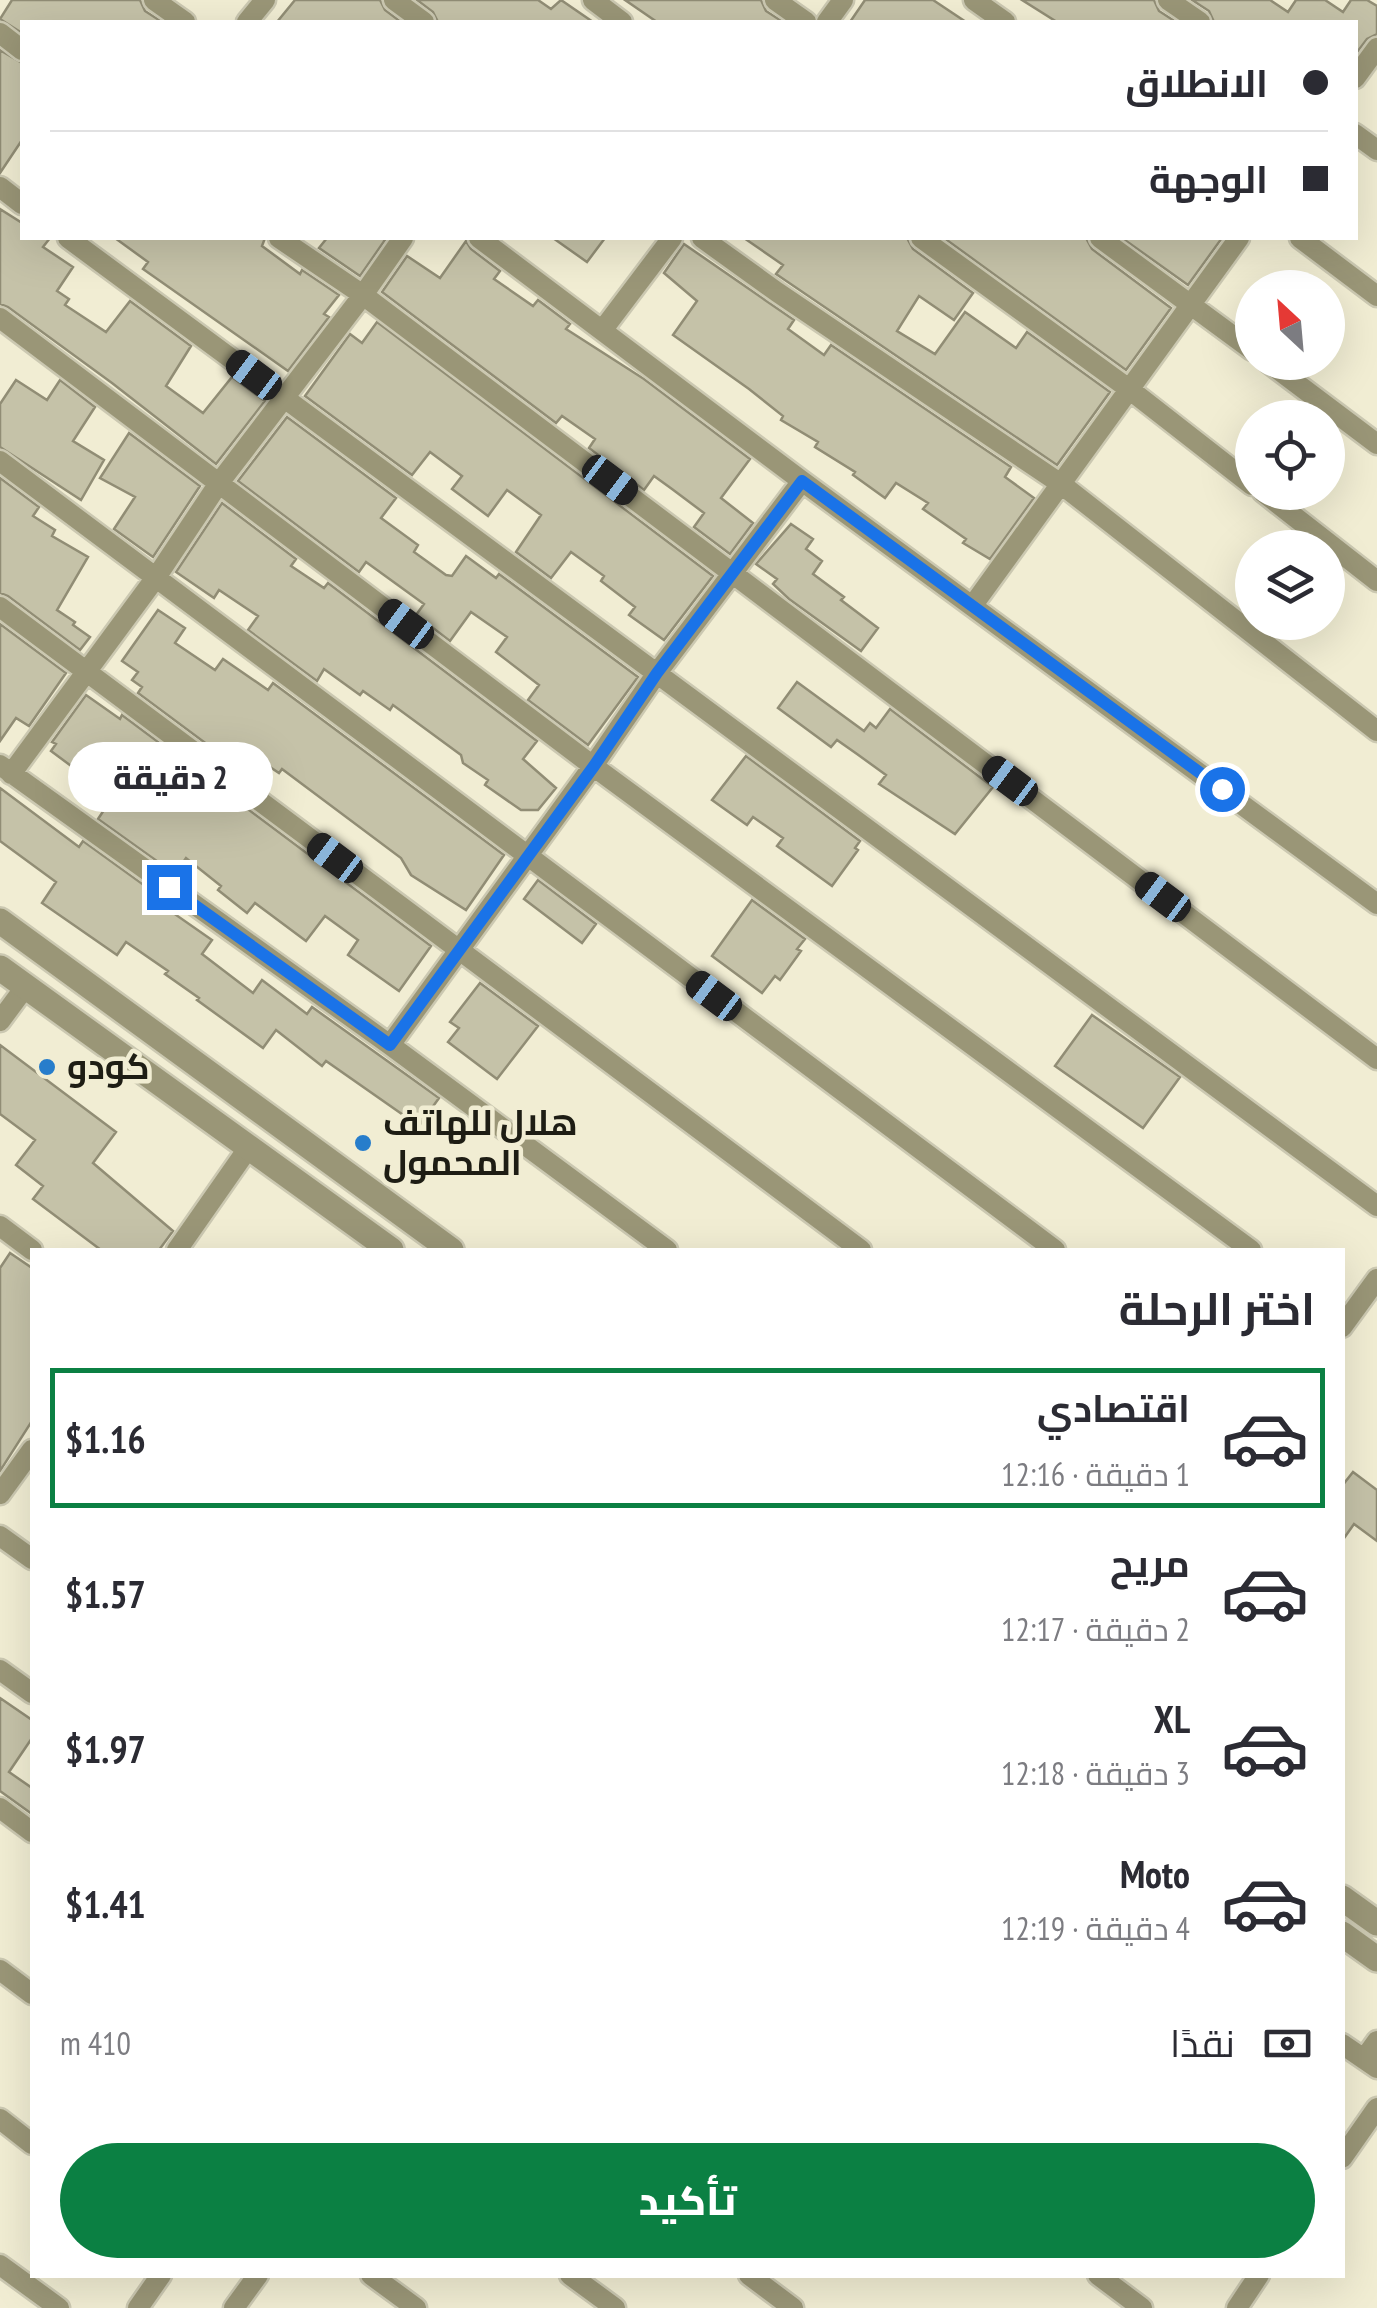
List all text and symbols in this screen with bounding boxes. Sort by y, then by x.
text: الانطلاق [1125,58,1268,107]
text: الوجهة [1149,154,1268,203]
north arrow [1235,270,1345,380]
map controls [1235,270,1345,640]
car [221,345,287,405]
button: locate [1235,400,1345,510]
car [577,450,643,510]
button: layers [1235,530,1345,640]
car [373,594,439,654]
callout: 2 دقيقة [66,742,272,812]
car [977,751,1043,811]
text: 2 دقيقة [113,756,228,798]
route start [1200,767,1245,812]
car [302,828,368,888]
route end [147,865,192,910]
car [1130,867,1196,927]
car [681,966,747,1026]
place label: كودو [67,1043,150,1089]
marker: كودو [36,1056,58,1078]
place label: هلال للهاتف المحمول [383,1099,578,1185]
marker: هلال للهاتف المحمول [352,1132,374,1154]
text: اختر الرحلة [1119,1279,1315,1337]
text: اقتصادي [1037,1383,1190,1432]
icon: car [1220,1393,1310,1483]
text: $1.16 [65,1414,146,1463]
text: 1 دقيقة · 12:16 [1001,1453,1190,1495]
text: مريح [1110,1538,1190,1587]
icon: car [1220,1548,1310,1638]
text: $1.57 [65,1569,146,1618]
text: 2 دقيقة · 12:17 [1001,1608,1190,1650]
text: XL [1154,1694,1190,1743]
icon: car [1220,1703,1310,1793]
text: $1.97 [65,1724,146,1773]
text: 3 دقيقة · 12:18 [1001,1752,1190,1794]
text: Moto [1120,1849,1190,1898]
icon: car [1220,1858,1310,1948]
text: $1.41 [65,1879,146,1928]
text: 4 دقيقة · 12:19 [1001,1907,1190,1949]
icon: cash [1260,2016,1315,2071]
text: نقدًا [1170,2018,1235,2067]
text: 410 m [60,2022,131,2064]
button: تأكيد [60,2143,1315,2258]

